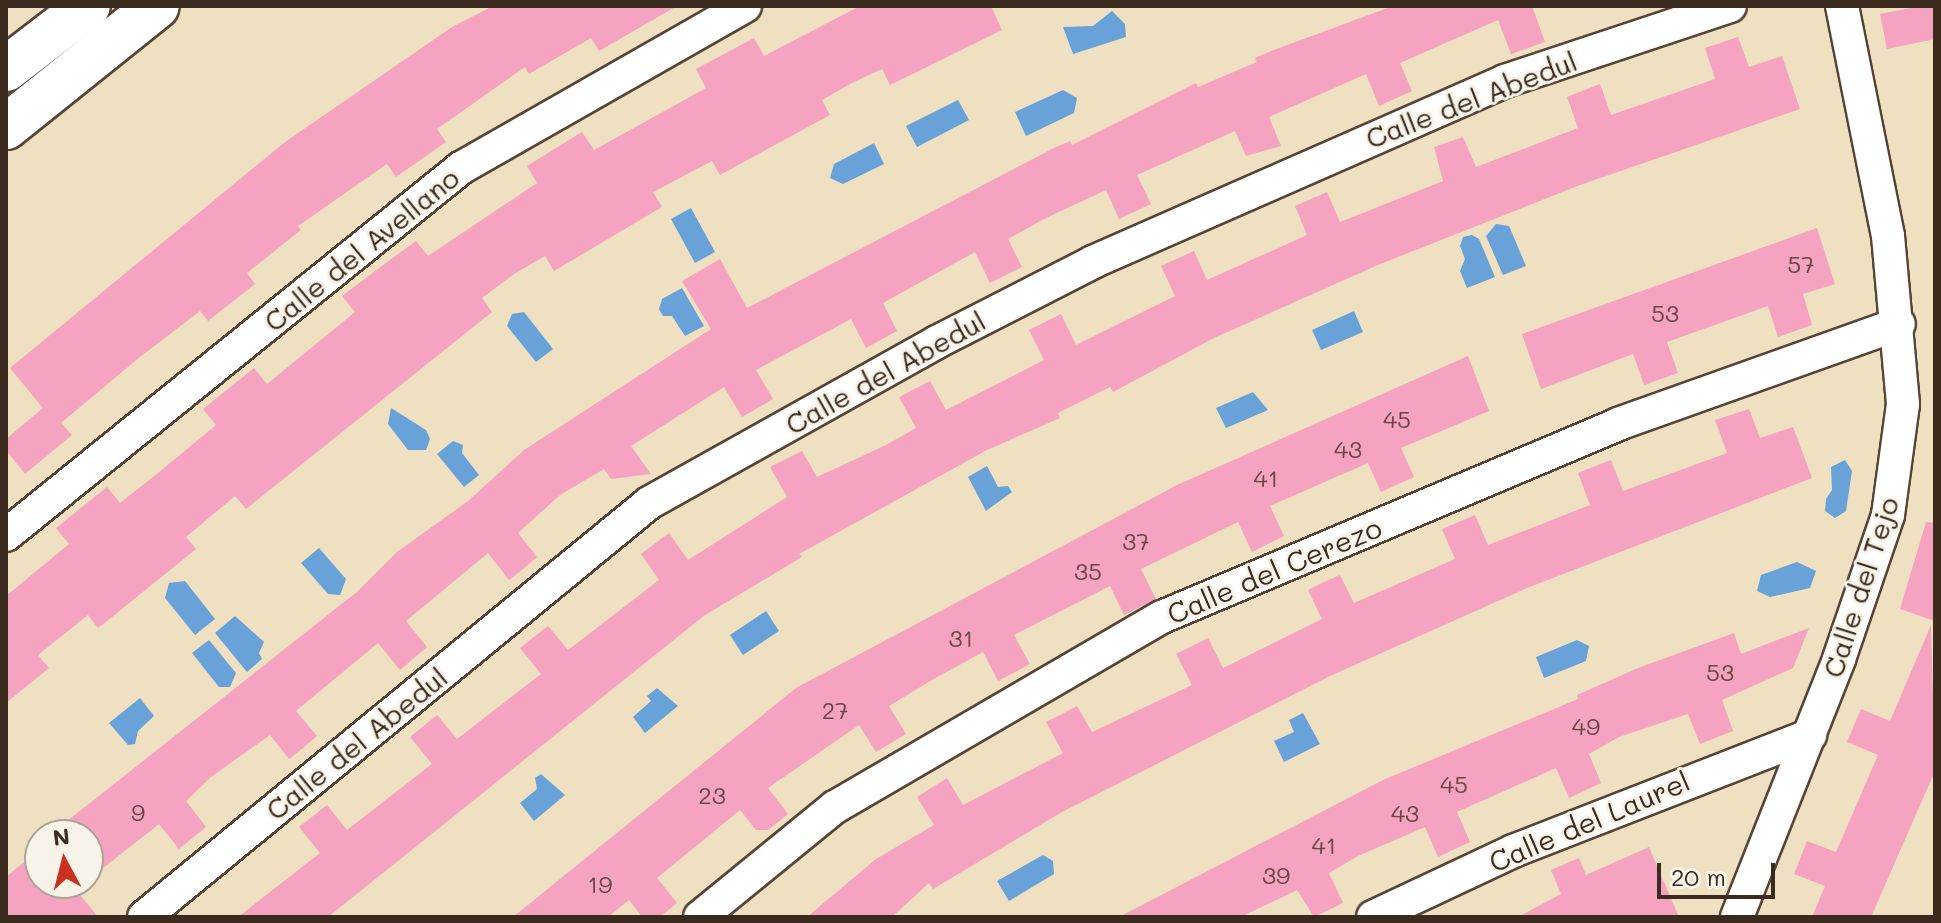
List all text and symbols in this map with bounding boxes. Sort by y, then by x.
street label: Calle del Abedul [1361,43,1581,155]
street label: Calle del Avellano [257,160,465,338]
house number: 57 [1787,250,1815,278]
house number: 53 [1651,299,1679,327]
street label: Calle del Abedul [779,303,991,441]
house number: 45 [1383,405,1411,433]
house number: 43 [1334,435,1362,463]
house number: 41 [1254,464,1278,492]
street label: Calle del Tejo [1815,493,1905,681]
street label: Calle del Cerezo [1162,510,1386,630]
house number: 37 [1122,527,1150,555]
house number: 35 [1074,557,1102,585]
house number: 31 [949,624,973,652]
house number: 53 [1706,658,1734,686]
street label: Calle del Abedul [259,660,453,826]
house number: 27 [822,696,848,724]
house number: 49 [1572,712,1600,740]
street label: Calle del Laurel [1484,764,1694,878]
house number: 45 [1440,770,1468,798]
house number: 23 [698,781,726,809]
house number: 9 [131,798,145,826]
house number: 43 [1391,799,1419,827]
north arrow [24,819,104,899]
text: N [51,821,71,852]
house number: 41 [1312,831,1336,859]
scale bar [1661,847,1779,897]
house number: 39 [1262,861,1290,889]
text: 20 m [1671,861,1726,892]
house number: 19 [588,870,612,898]

